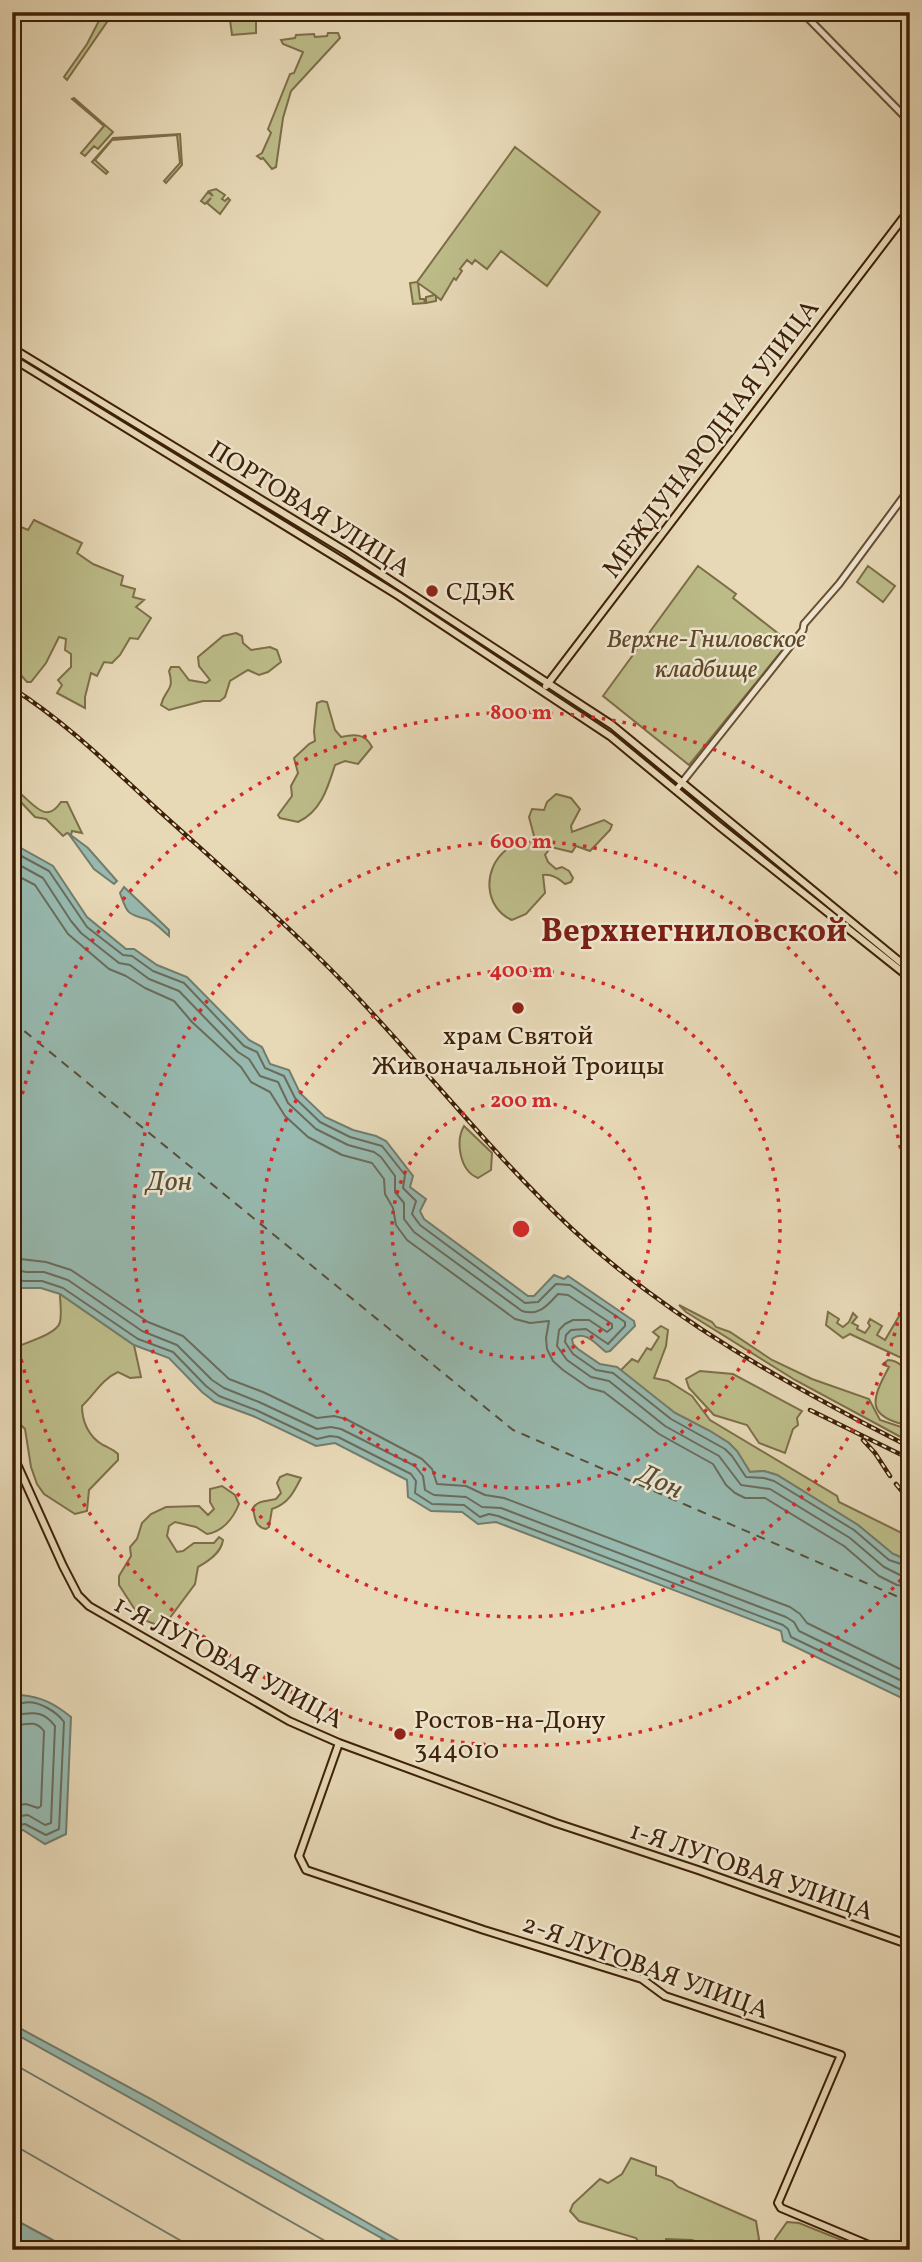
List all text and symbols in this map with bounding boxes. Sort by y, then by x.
street label: МЕЖДУНАРОДНАЯ УЛИЦА [595,292,829,586]
street label: ПОРТОВАЯ УЛИЦА [201,433,417,587]
place label: СДЭК [446,575,515,611]
marker: СДЭК [424,583,440,599]
park label: Верхне-Гниловское кладбище [606,622,806,688]
text: 800 m [490,699,552,728]
text: 600 m [490,828,552,857]
district label: Верхнегниловской [541,910,847,956]
text: 400 m [490,957,552,986]
marker: храм Святой Живоначальной Троицы [510,1000,526,1016]
place label: храм Святой Живоначальной Троицы [372,1019,664,1085]
text: 200 m [490,1087,552,1116]
water label: Дон [144,1163,192,1202]
centre of rings [509,1217,533,1241]
water label: Дон [629,1454,689,1510]
street label: 1-Я ЛУГОВАЯ УЛИЦА [107,1587,349,1739]
place label: Ростов-на-Дону 344010 [414,1703,606,1769]
marker: Ростов-на-Дону 344010 [392,1726,408,1742]
street label: 1-Я ЛУГОВАЯ УЛИЦА [625,1813,878,1931]
street label: 2-Я ЛУГОВАЯ УЛИЦА [517,1906,774,2029]

